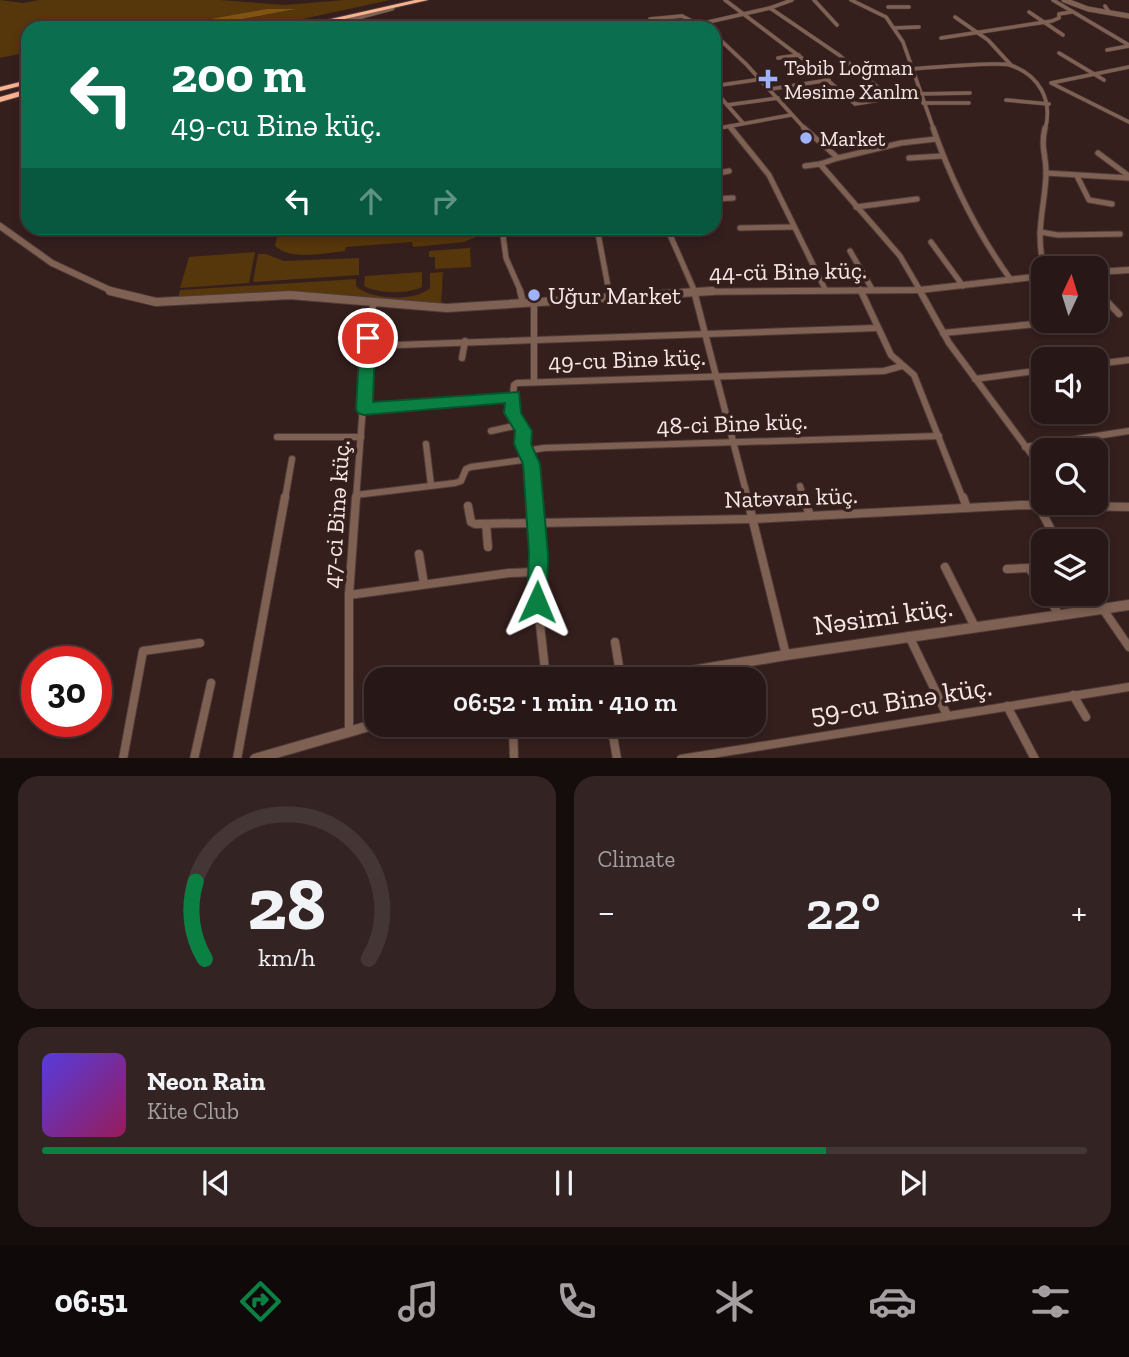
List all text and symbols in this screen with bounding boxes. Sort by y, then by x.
text: 200 m [171,46,306,105]
icon: left [56,49,147,140]
place label: Təbib Loğman Məsimə Xanlm [784,55,919,104]
marker: Təbib Loğman Məsimə Xanlm [758,69,778,89]
text: 49-cu Binə küç. [171,106,381,144]
place label: Market [820,126,886,151]
marker: Market [798,130,814,146]
icon: left [279,182,317,220]
icon: ahead [352,182,390,220]
icon: right [425,182,463,220]
street label: 44-cü Binə küç. [709,255,867,287]
north arrow [1031,256,1108,332]
map controls [1031,256,1108,606]
place label: Uğur Market [548,281,681,310]
marker: Uğur Market [526,287,542,303]
pin [338,308,398,368]
icon: arrive [349,319,387,357]
street label: 49-cu Binə küç. [548,342,706,376]
button: sound [1031,347,1108,424]
street label: 48-ci Binə küç. [656,406,808,440]
button: search [1031,438,1108,515]
street label: 47-ci Binə küç. [316,439,356,589]
street label: Natəvan küç. [724,480,858,514]
button: layers [1031,529,1108,606]
position arrow [500,565,574,639]
street label: Nəsimi küç. [811,590,955,642]
speed limit sign: 30 [21,646,112,737]
street label: 59-cu Binə küç. [808,669,994,731]
text: 06:52 · 1 min · 410 m [453,686,677,718]
text: Climate [598,845,675,873]
text: 28 [248,860,326,948]
text: 22° [806,880,880,942]
text: − [598,889,615,935]
text: + [1071,889,1087,935]
text: km/h [258,941,315,971]
text: Neon Rain [147,1065,265,1097]
text: Kite Club [147,1097,239,1125]
icon: previous [197,1164,235,1202]
icon: pause [545,1164,583,1202]
icon: next [894,1164,932,1202]
icon: directions [236,1277,285,1326]
icon: music [394,1277,443,1326]
icon: phone [552,1277,601,1326]
icon: climate [710,1277,759,1326]
icon: car [868,1277,917,1326]
icon: filters [1026,1277,1075,1326]
text: 06:51 [54,1282,128,1320]

